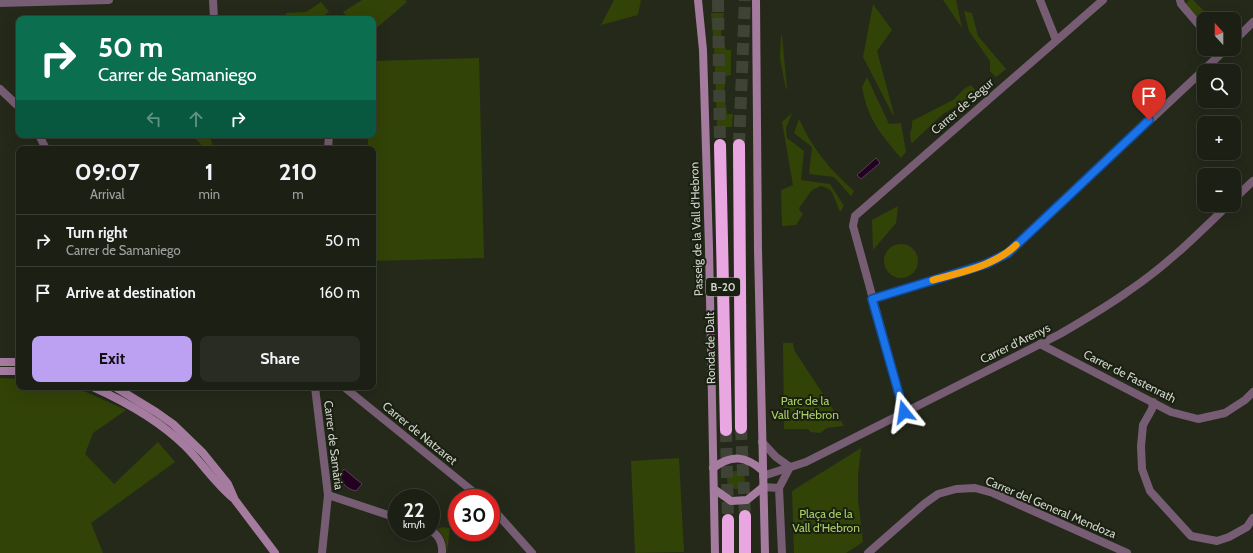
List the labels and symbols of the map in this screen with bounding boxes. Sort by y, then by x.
north arrow [1197,12,1241,56]
street label: Carrer de Segur [928,75,996,137]
pin [1132,79,1166,120]
street label: Passeig de la Vall d'Hebron [686,161,706,296]
road number: B-20 [706,278,740,296]
street label: Ronda de Dalt [702,312,718,384]
street label: Carrer d'Arenys [978,320,1053,366]
street label: Carrer de Fastenrath [1081,346,1179,406]
position arrow [883,391,925,433]
park label: Parc de la Vall d'Hebron [771,393,839,422]
street label: Carrer de Natzaret [380,398,460,468]
street label: Carrer de Samària [321,399,347,491]
street label: Carrer del General Mendoza [983,473,1119,541]
speed limit sign: 30 [448,489,500,541]
park label: Plaça de la Vall d'Hebron [792,506,860,535]

